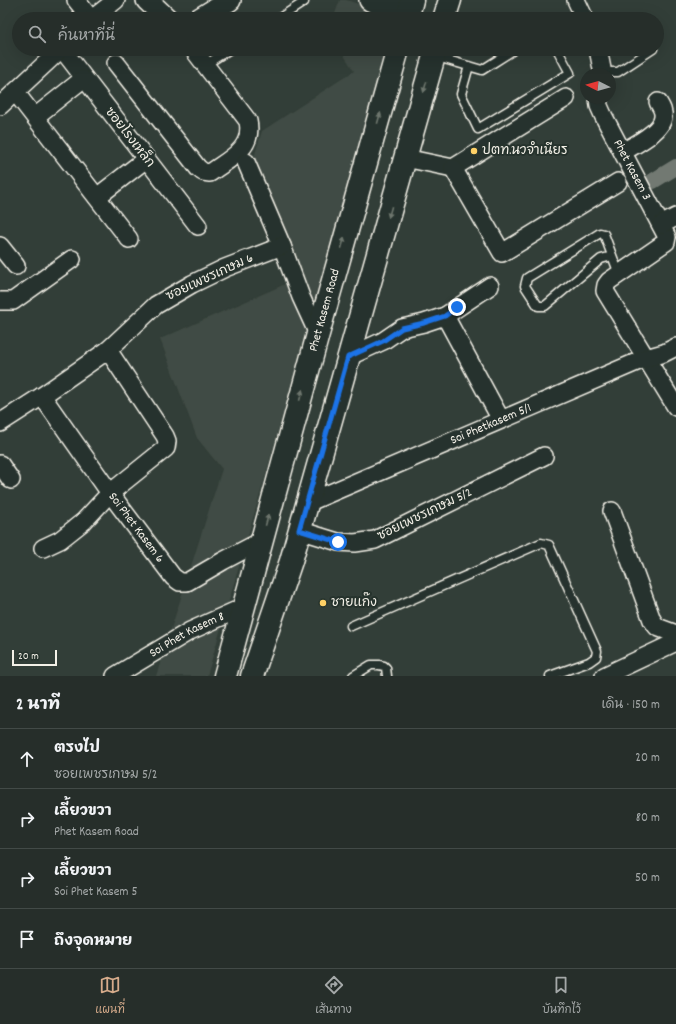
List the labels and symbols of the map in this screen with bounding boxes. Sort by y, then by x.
north arrow [580,68,616,104]
one-way arrow [422,81,428,93]
street label: ซอยโรงเหล็ก [99,103,160,172]
one-way arrow [376,111,382,123]
street label: Phet Kasem 3 [608,136,656,204]
place label: ปตท.นวจำเนียร [482,141,568,161]
marker: ปตท.นวจำเนียร [469,146,479,156]
one-way arrow [387,206,393,218]
one-way arrow [341,237,347,249]
street label: ซอยเพชรเกษม 6 [163,249,257,307]
street label: Phet Kasem Road [304,267,345,354]
route end [448,298,466,316]
one-way arrow [298,389,304,401]
street label: Soi Phetkasem 5/1 [447,399,534,450]
street label: ซอยเพชรเกษม 5/2 [374,484,476,546]
street label: Soi Phet Kasem 6 [103,489,169,567]
one-way arrow [264,514,270,526]
route start [329,533,347,551]
place label: ชายแก๊ง [331,592,377,613]
marker: ชายแก๊ง [318,598,328,608]
street label: Soi Phet Kasem 8 [146,607,228,663]
scale bar [12,648,57,667]

